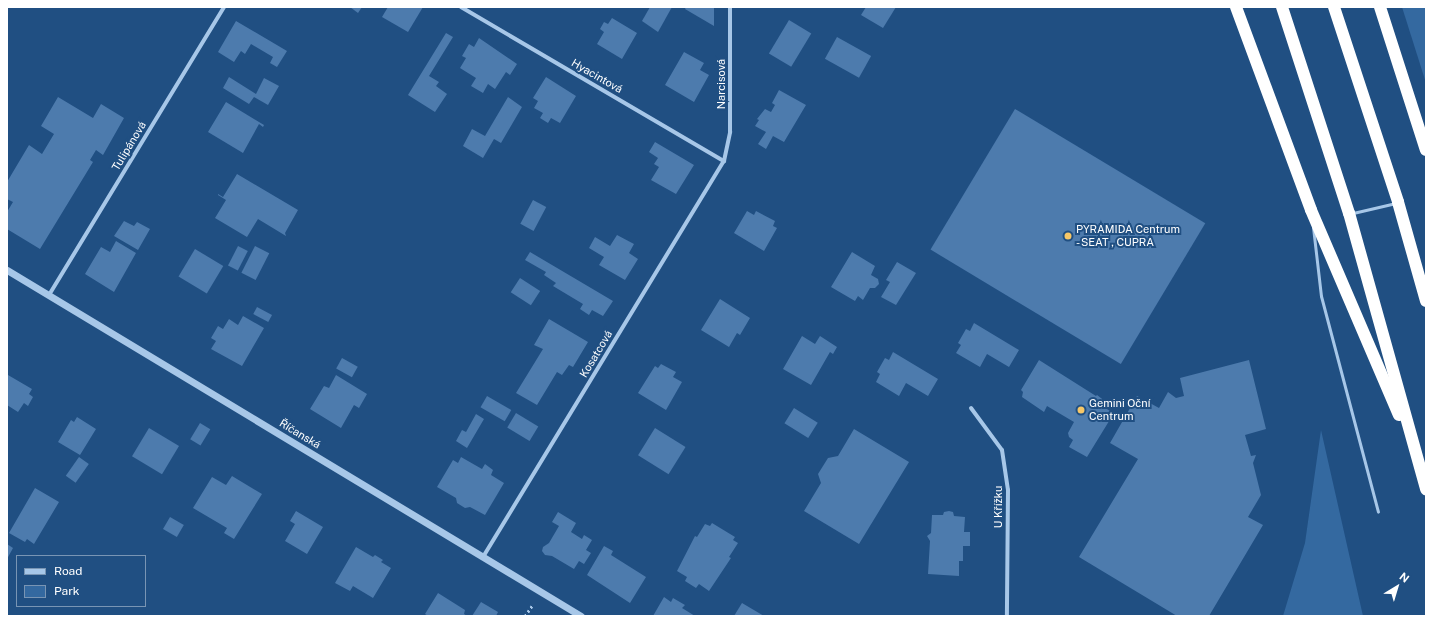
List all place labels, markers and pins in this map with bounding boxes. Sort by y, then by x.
place label: PYRAMIDA Centrum - SEAT , CUPRA [1076,223,1180,249]
marker: PYRAMIDA Centrum - SEAT , CUPRA [1063,231,1073,241]
place label: Gemini Oční Centrum [1089,397,1150,423]
marker: Gemini Oční Centrum [1076,405,1086,415]

